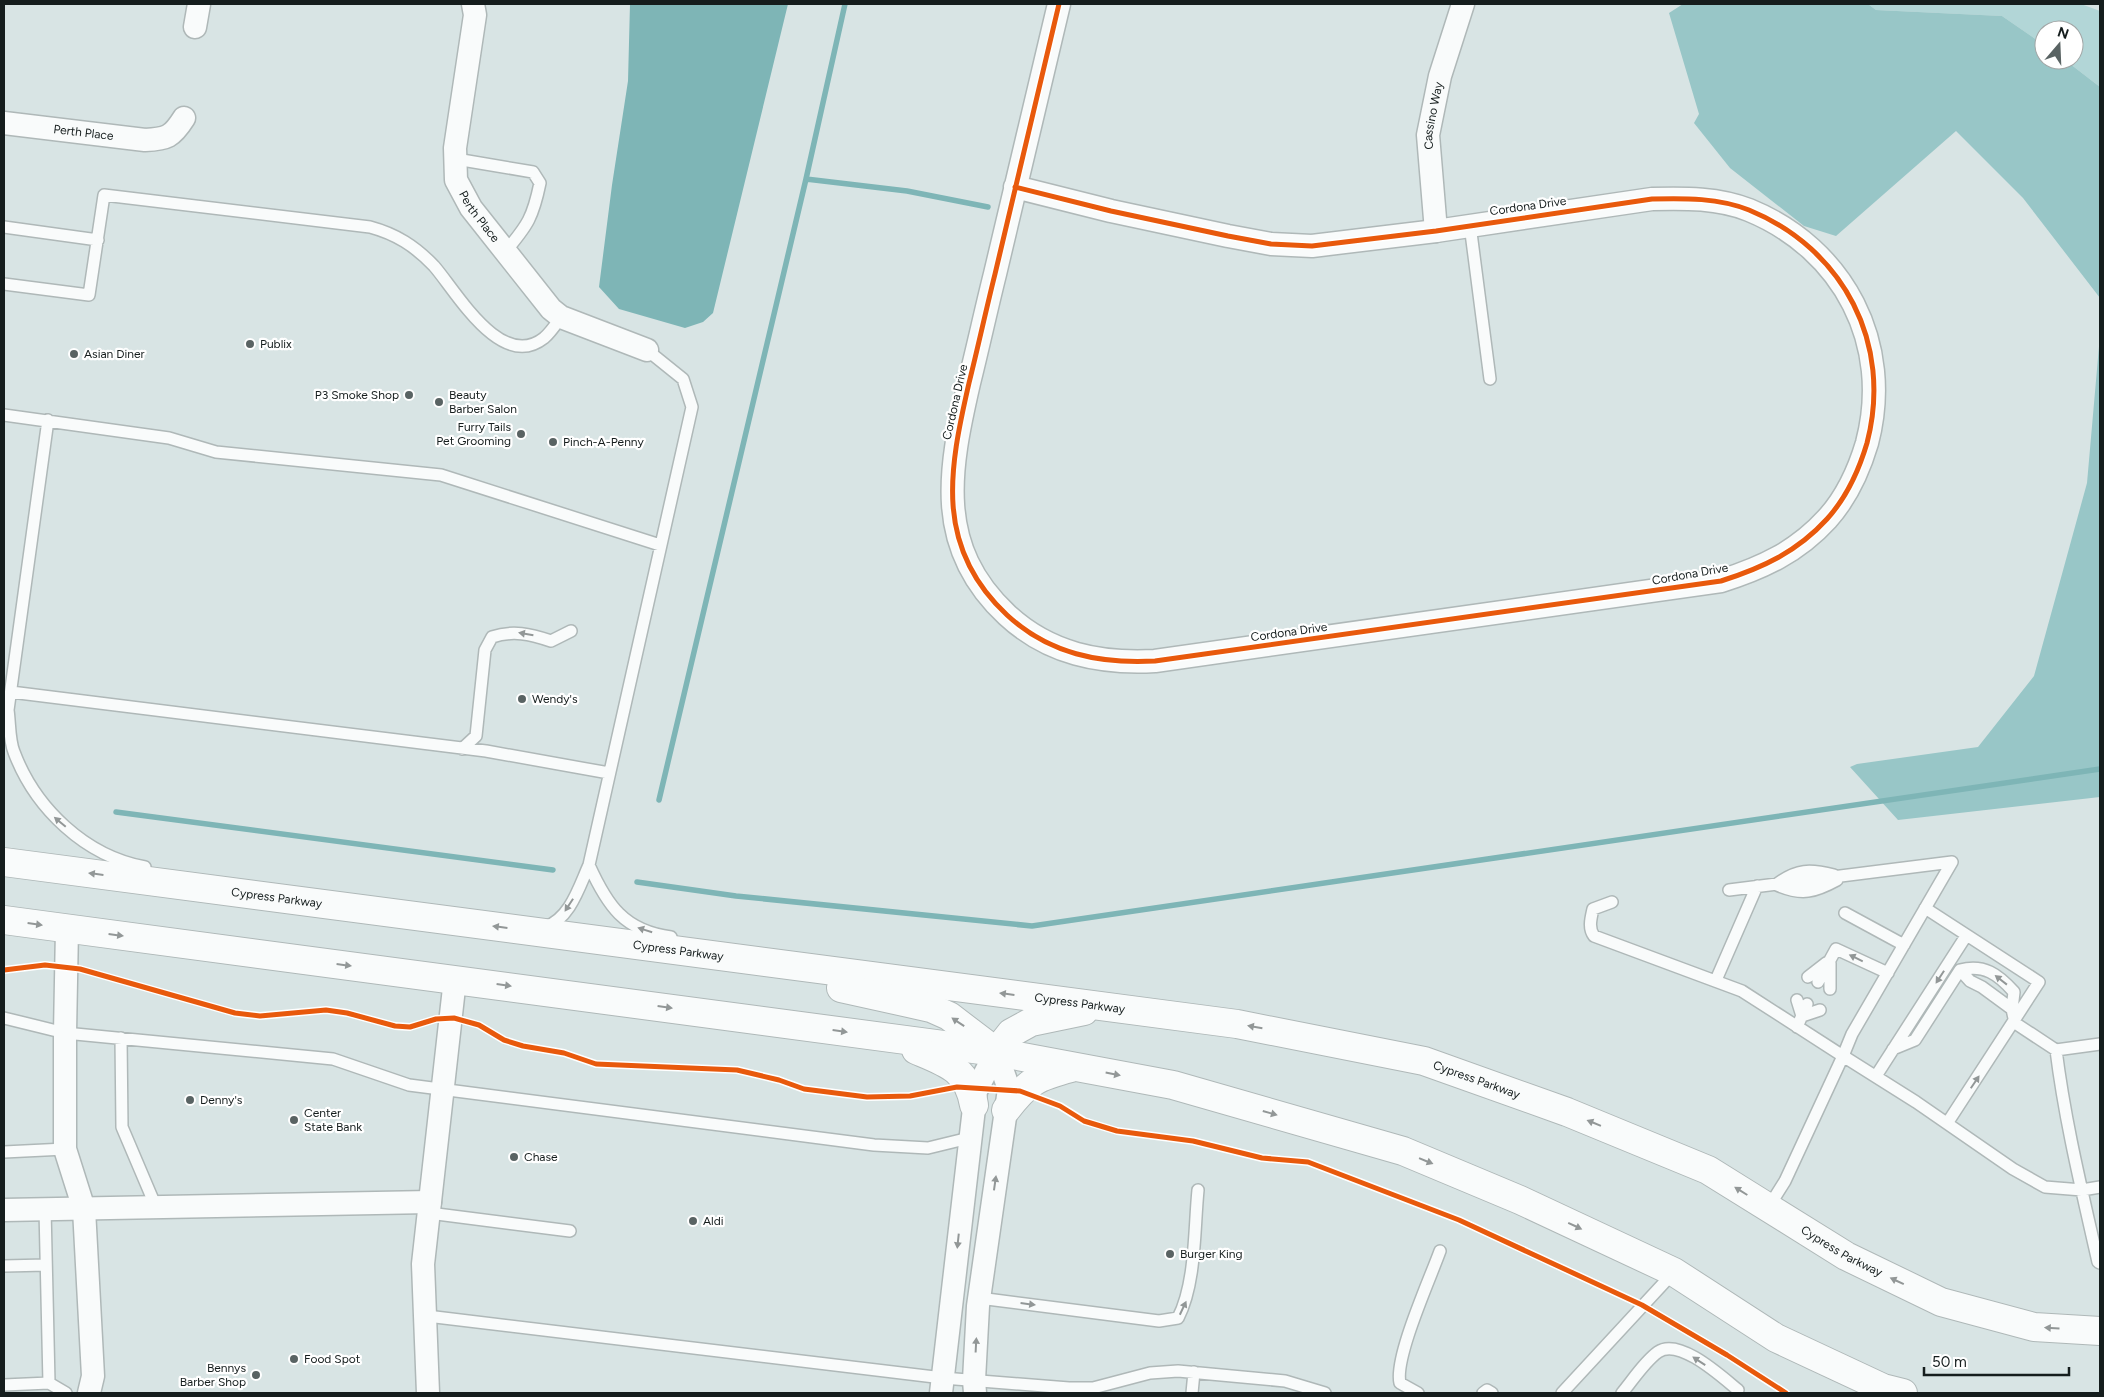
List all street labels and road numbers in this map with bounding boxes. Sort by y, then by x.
street label: Cassino Way [1421,80,1446,150]
street label: Perth Place [53,122,115,143]
street label: Perth Place [456,188,503,245]
street label: Cordona Drive [1489,194,1568,218]
street label: Cordona Drive [939,362,971,441]
street label: Cordona Drive [1651,560,1730,588]
street label: Cordona Drive [1250,620,1329,644]
street label: Cypress Parkway [230,885,324,911]
street label: Cypress Parkway [632,938,725,964]
street label: Cypress Parkway [1034,990,1127,1016]
street label: Cypress Parkway [1431,1058,1523,1102]
street label: Cypress Parkway [1798,1223,1885,1280]

